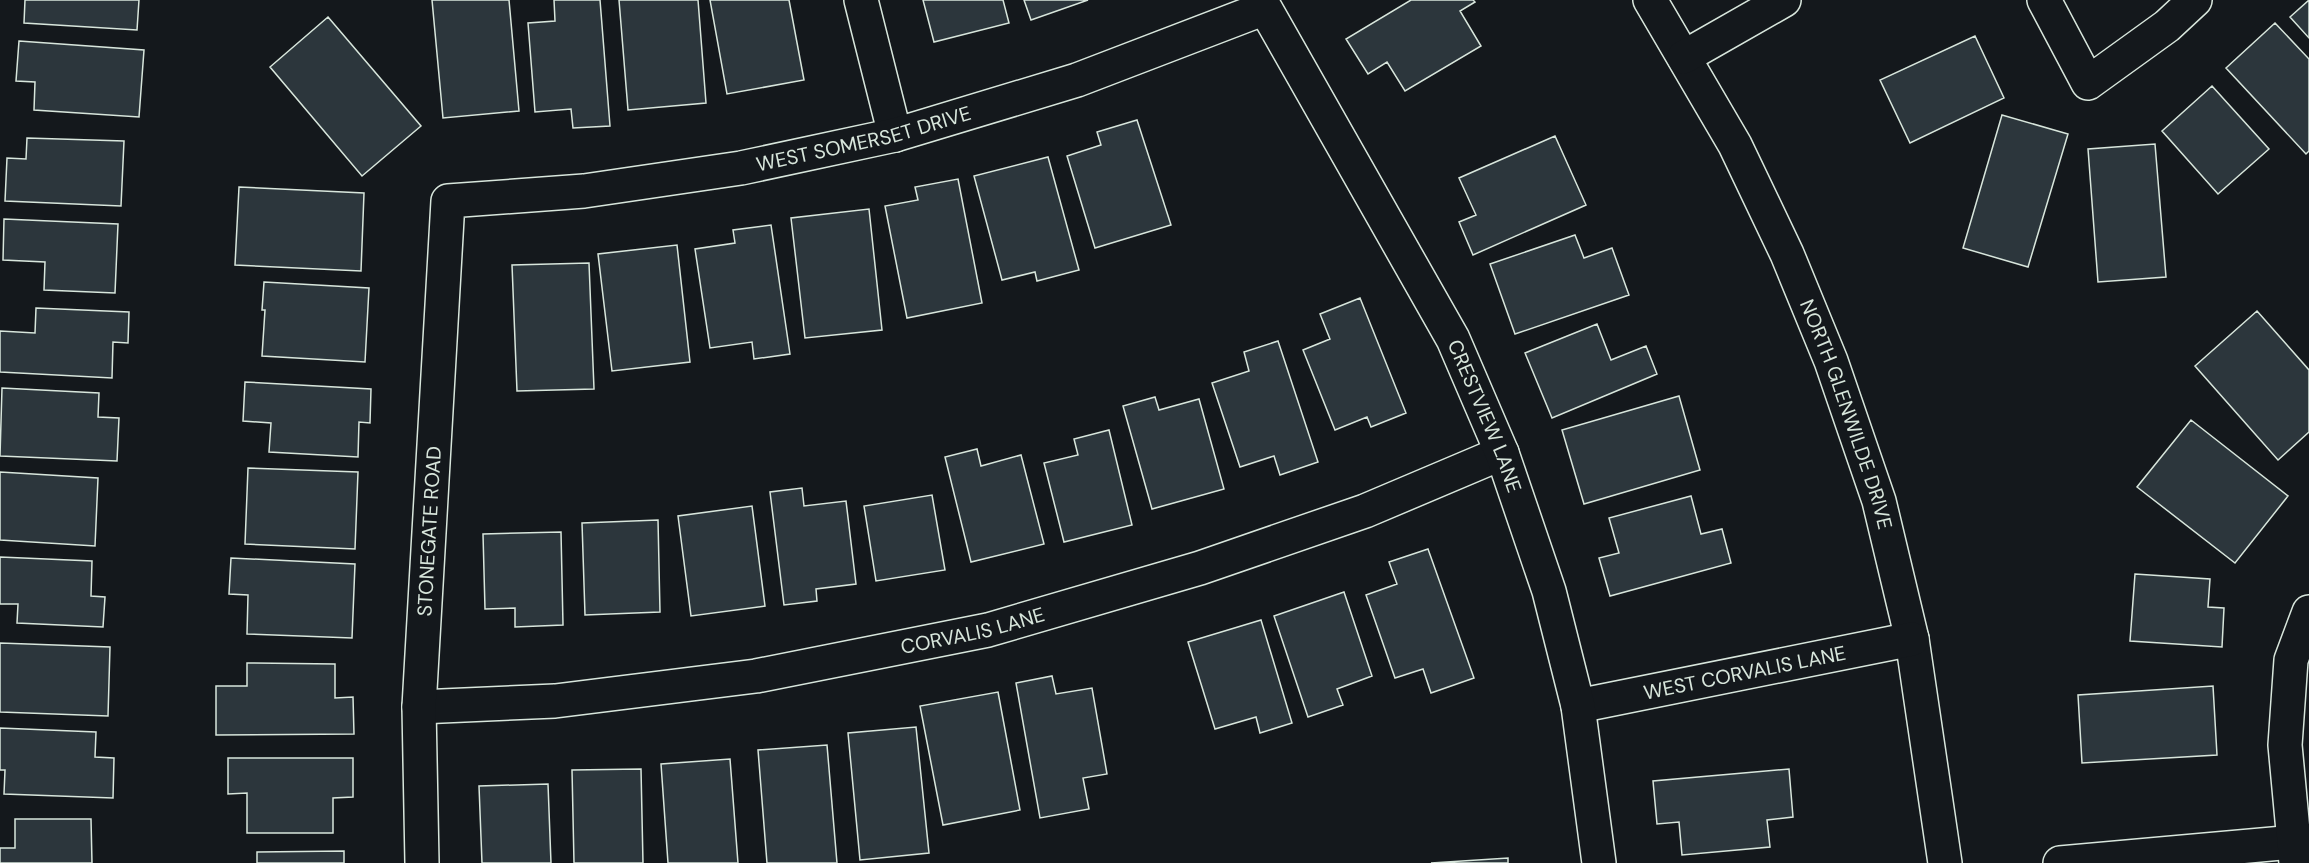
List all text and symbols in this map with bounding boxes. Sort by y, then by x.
street label: WEST SOMERSET DRIVE [754,100,974,177]
street label: NORTH GLENWILDE DRIVE [1794,295,1898,532]
street label: CRESTVIEW LANE [1442,336,1528,496]
street label: STONEGATE ROAD [411,445,447,617]
street label: CORVALIS LANE [898,601,1048,660]
street label: WEST CORVALIS LANE [1641,640,1848,706]

